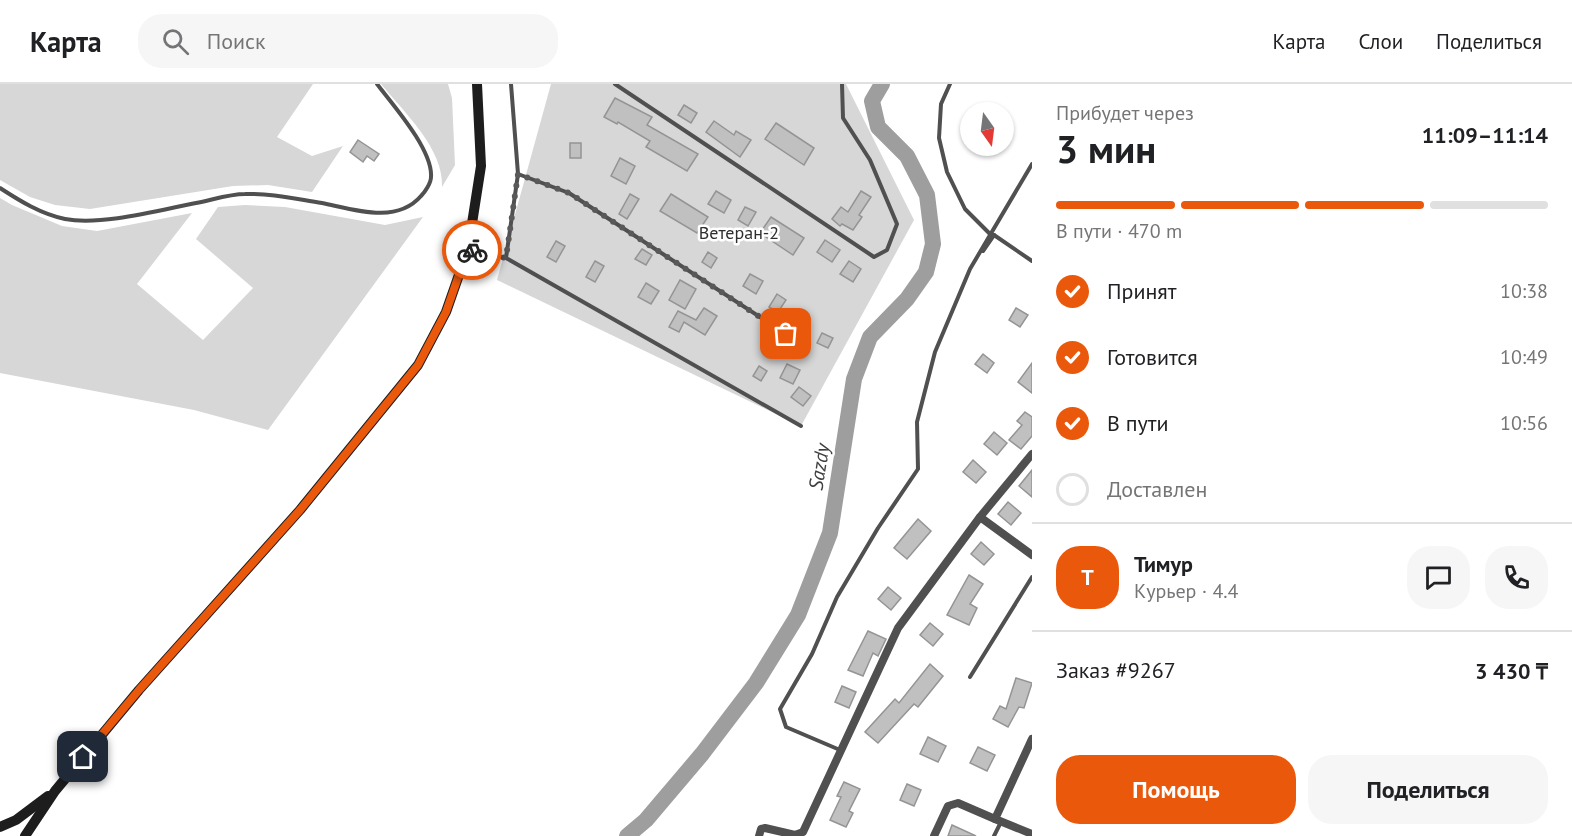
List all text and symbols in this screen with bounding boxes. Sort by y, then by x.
search box [138,14,558,68]
text: Карта [30,23,102,60]
icon: search [159,25,192,58]
text: Поиск [207,27,266,55]
text: Карта [1272,28,1325,55]
text: Слои [1358,28,1403,55]
text: Поделиться [1436,28,1542,55]
text: Прибудет через [1056,100,1194,126]
north arrow [960,102,1014,156]
map controls [960,102,1014,156]
text: 11:09–11:14 [1422,121,1548,149]
text: 3 мин [1056,123,1156,174]
text: В пути · 470 m [1056,218,1182,244]
courier [442,220,502,280]
park label: Ветеран-2 [699,221,779,244]
icon: bike [456,234,489,267]
icon: check [1056,275,1089,308]
text: Принят [1107,277,1177,305]
text: 10:38 [1500,278,1548,304]
pin [760,308,811,359]
icon: bag [769,317,802,350]
icon: check [1056,341,1089,374]
text: Готовится [1107,343,1198,371]
text: 10:49 [1500,344,1548,370]
icon: check [1056,407,1089,440]
text: В пути [1107,409,1169,437]
text: 10:56 [1500,410,1548,436]
water label: Sazdy [802,441,836,492]
text: Доставлен [1107,475,1207,503]
button: chat [1407,546,1470,609]
button: phone [1485,546,1548,609]
text: Тимур [1134,550,1193,578]
text: Т [1081,563,1094,591]
text: Курьер · 4.4 [1134,578,1238,604]
text: Заказ #9267 [1056,656,1176,684]
text: 3 430 ₸ [1475,657,1548,685]
pin [57,731,108,782]
icon: home [66,740,99,773]
button: Помощь [1056,755,1296,824]
button: Поделиться [1308,755,1548,824]

